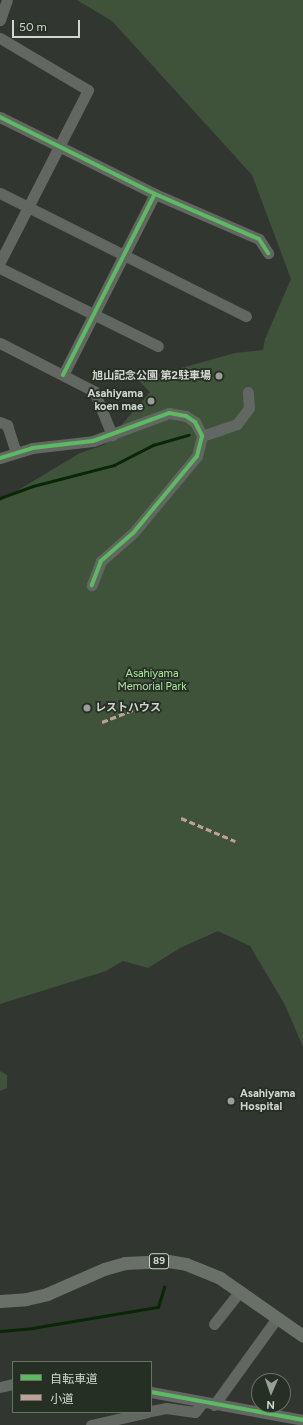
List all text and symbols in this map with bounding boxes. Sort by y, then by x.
scale bar [14,12,82,38]
text: 50 m [19,20,47,34]
place label: 旭山記念公園 第2駐車場 [92,369,211,383]
marker: 旭山記念公園 第2駐車場 [214,371,224,381]
place label: Asahiyama koen mae [88,388,143,414]
marker: Asahiyama koen mae [146,396,156,406]
park label: Asahiyama Memorial Park [118,668,186,694]
place label: レストハウス [95,701,161,715]
marker: レストハウス [82,703,92,713]
place label: Asahiyama Hospital [240,1088,295,1114]
marker: Asahiyama Hospital [225,1095,237,1107]
road number: 89 [149,1253,169,1269]
legend [12,1361,152,1413]
text: 自転車道 [50,1372,98,1386]
north arrow [251,1373,291,1413]
text: 小道 [50,1392,74,1406]
text: N [266,1398,275,1411]

